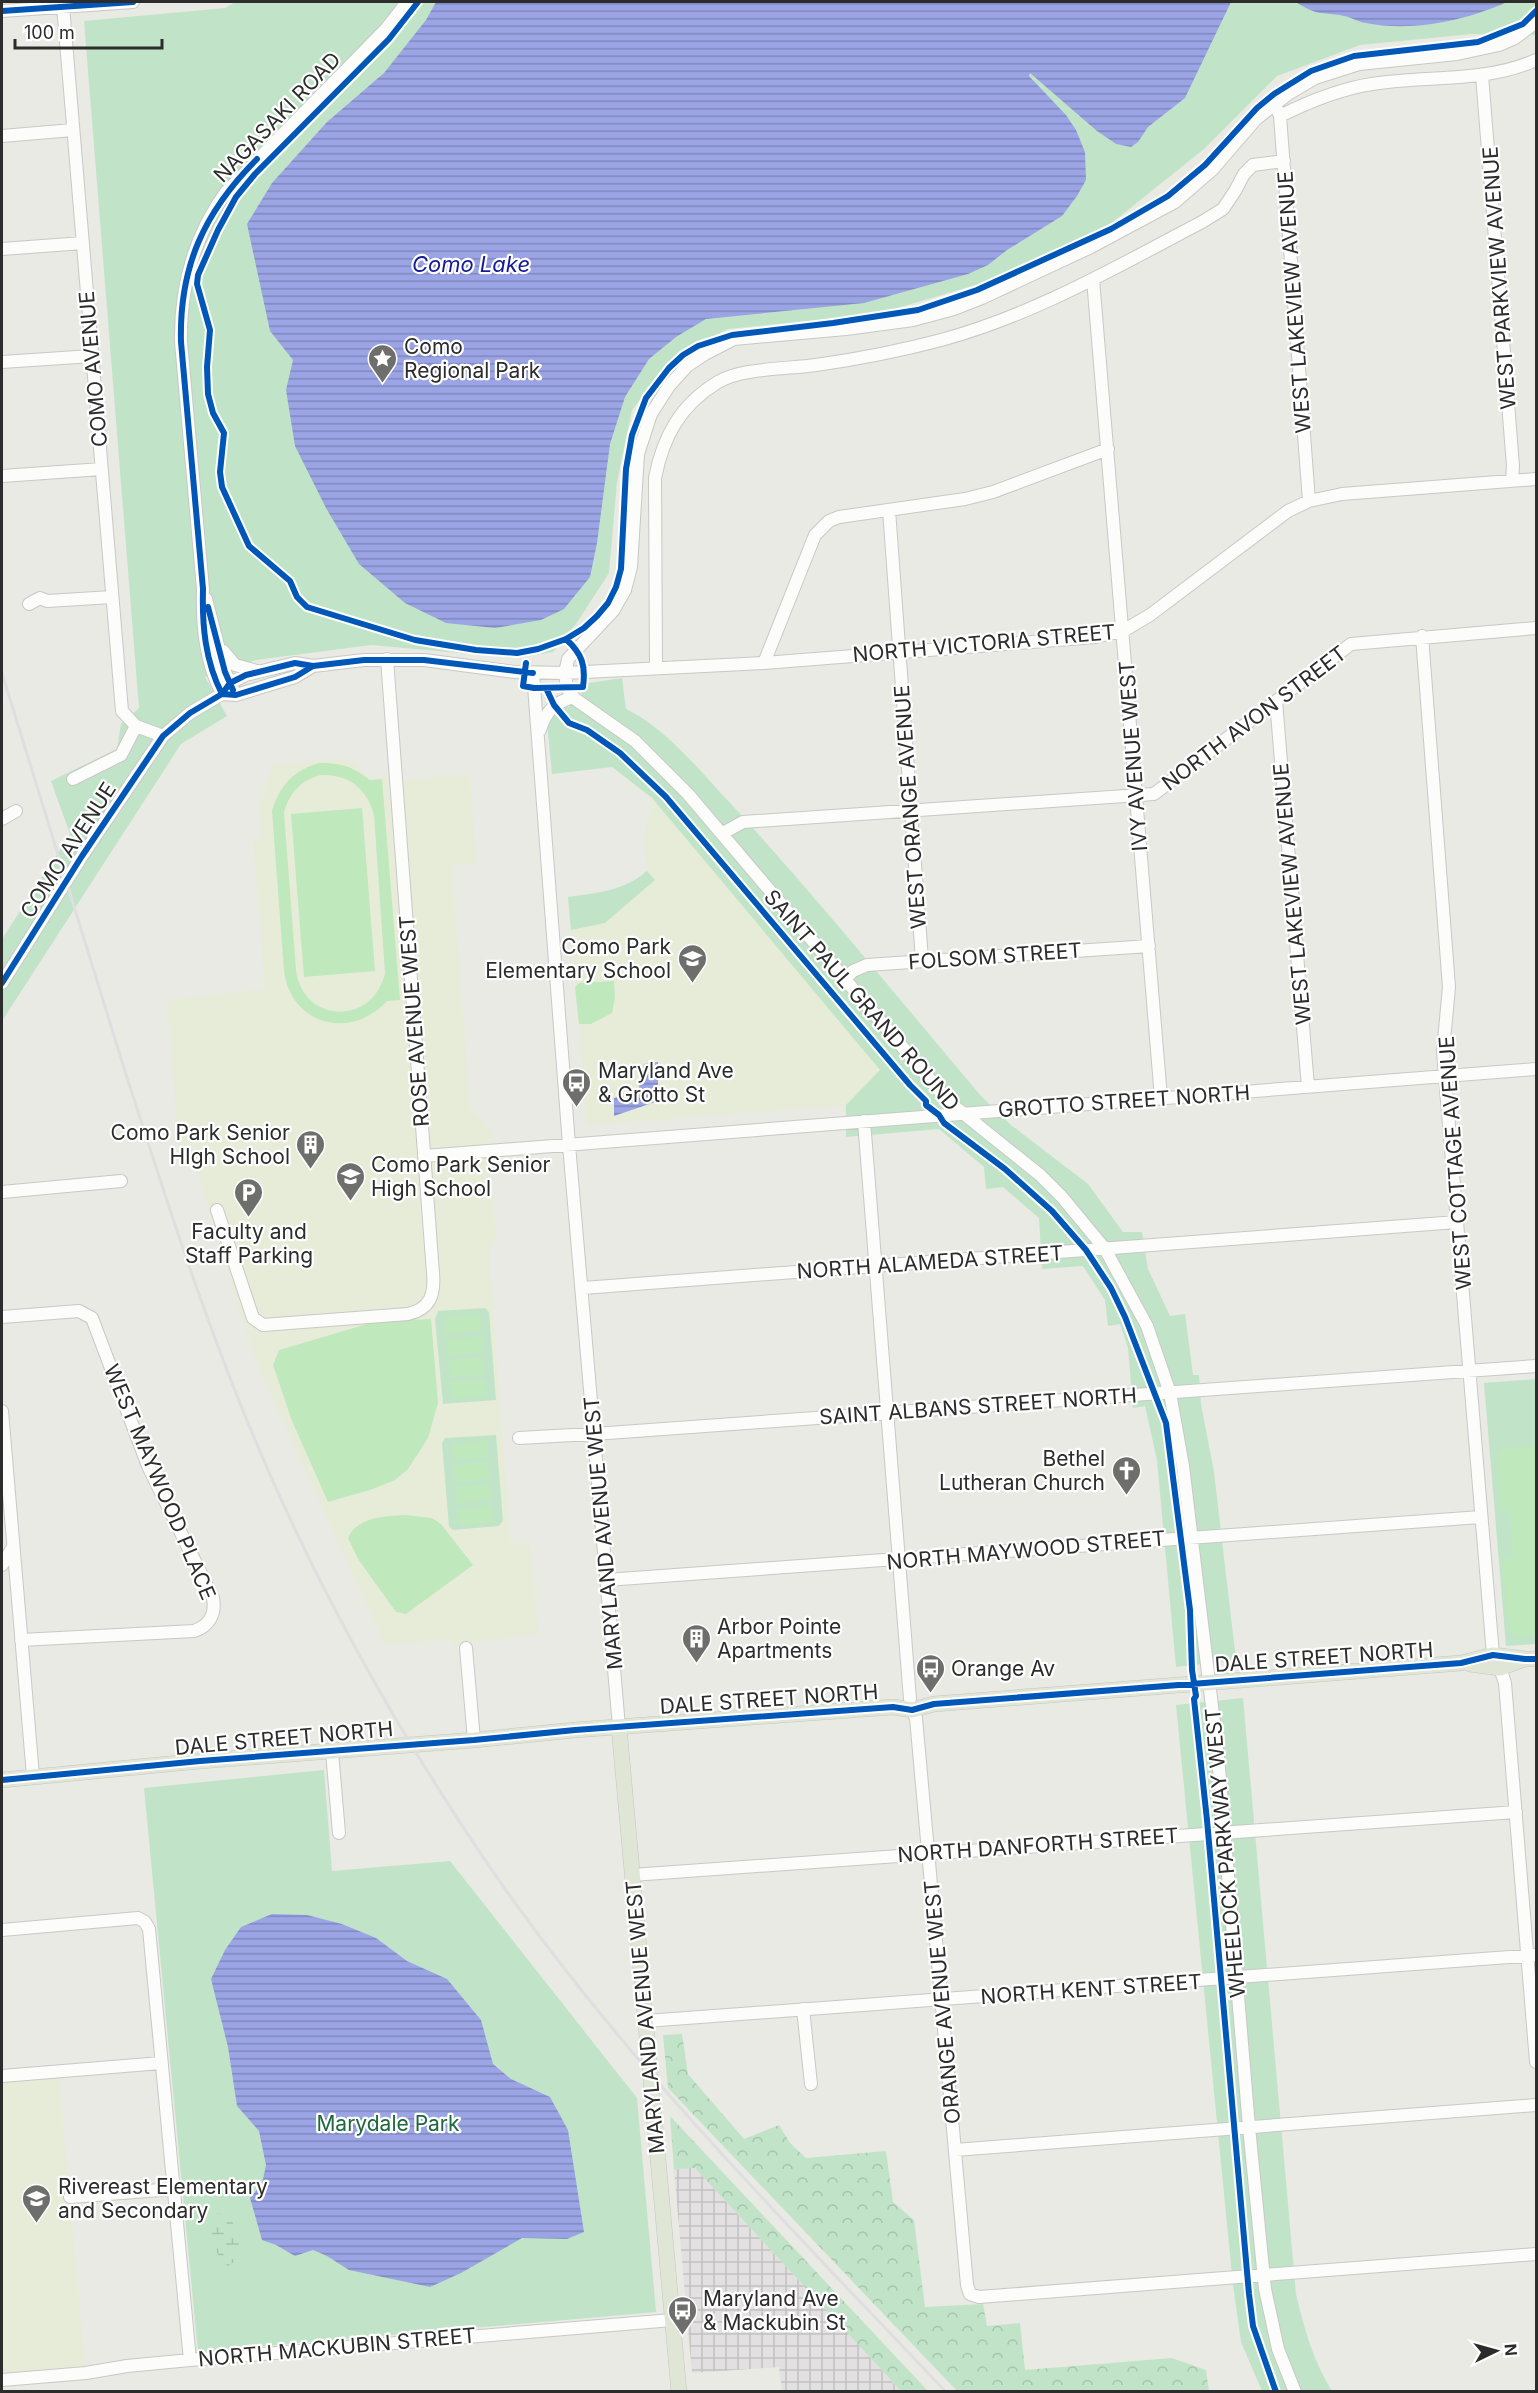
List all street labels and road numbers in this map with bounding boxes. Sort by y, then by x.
street label: NAGASAKI ROAD [208,47,346,187]
street label: WEST PARKVIEW AVENUE [1477,146,1521,410]
street label: WEST LAKEVIEW AVENUE [1272,170,1316,434]
street label: COMO AVENUE [74,290,112,448]
street label: NORTH VICTORIA STREET [852,619,1116,667]
street label: NORTH AVON STREET [1157,640,1351,796]
street label: IVY AVENUE WEST [1114,660,1152,852]
street label: WEST ORANGE AVENUE [889,684,931,930]
street label: WEST LAKEVIEW AVENUE [1268,762,1316,1026]
street label: COMO AVENUE [15,778,121,922]
street label: SAINT PAUL GRAND ROUND [759,884,965,1116]
street label: ROSE AVENUE WEST [394,914,434,1128]
street label: FOLSOM STREET [907,937,1083,975]
street label: WEST COTTAGE AVENUE [1434,1035,1476,1291]
street label: GROTTO STREET NORTH [997,1080,1251,1122]
street label: NORTH ALAMEDA STREET [796,1240,1064,1284]
street label: WEST MAYWOOD PLACE [99,1361,221,1603]
street label: SAINT ALBANS STREET NORTH [818,1382,1138,1430]
street label: MARYLAND AVENUE WEST [579,1395,627,1671]
street label: NORTH MAYWOOD STREET [886,1525,1166,1575]
street label: DALE STREET NORTH [1214,1637,1434,1677]
street label: DALE STREET NORTH [659,1679,879,1719]
street label: WHEELOCK PARKWAY WEST [1200,1707,1250,1999]
street label: DALE STREET NORTH [174,1716,394,1760]
street label: NORTH DANFORTH STREET [897,1823,1179,1867]
street label: MARYLAND AVENUE WEST [621,1879,669,2155]
street label: ORANGE AVENUE WEST [919,1879,965,2125]
street label: NORTH KENT STREET [979,1969,1203,2009]
street label: NORTH MACKUBIN STREET [197,2322,477,2372]

